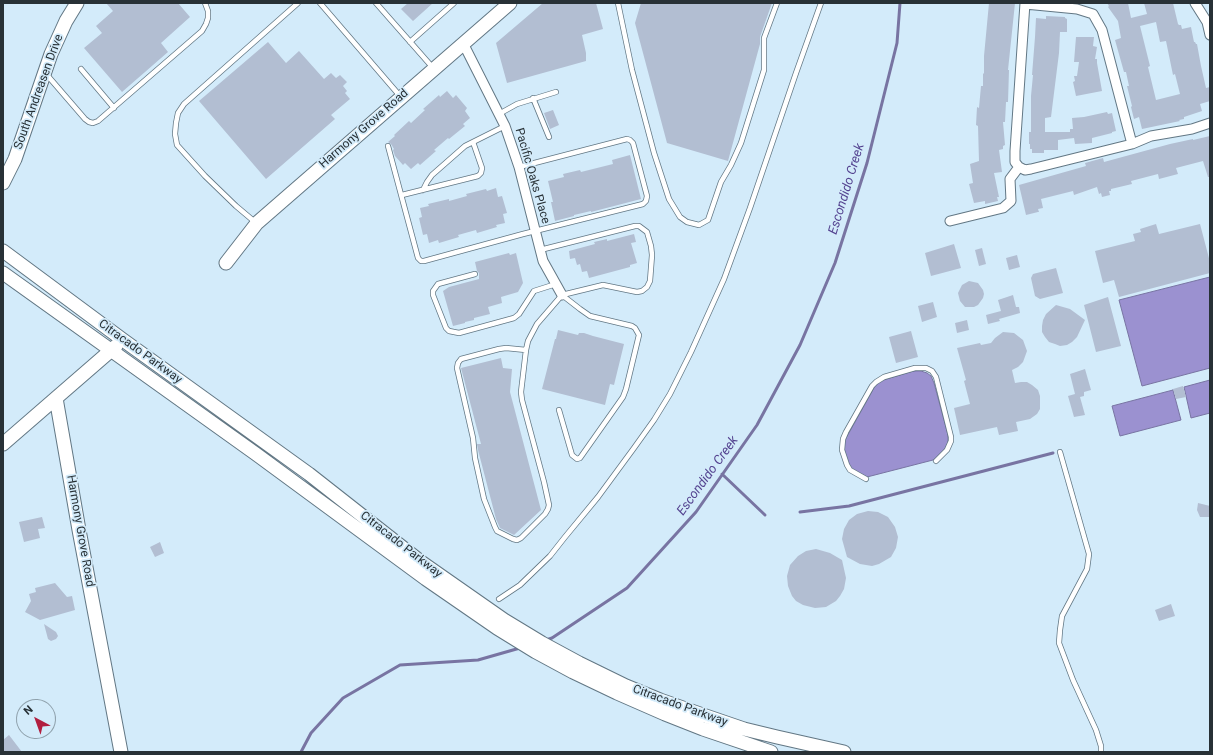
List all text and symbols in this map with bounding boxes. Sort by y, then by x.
street label: South Andreasen Drive [11,33,67,151]
street label: Harmony Grove Road [317,86,411,172]
street label: Pacific Oaks Place [511,127,553,225]
water label: Escondido Creek [826,142,868,236]
street label: Citracado Parkway [95,317,185,387]
water label: Escondido Creek [674,433,742,519]
street label: Harmony Grove Road [63,474,97,588]
street label: Citracado Parkway [357,509,445,581]
street label: Citracado Parkway [631,682,729,730]
north arrow [16,699,56,739]
text: N [21,703,36,718]

